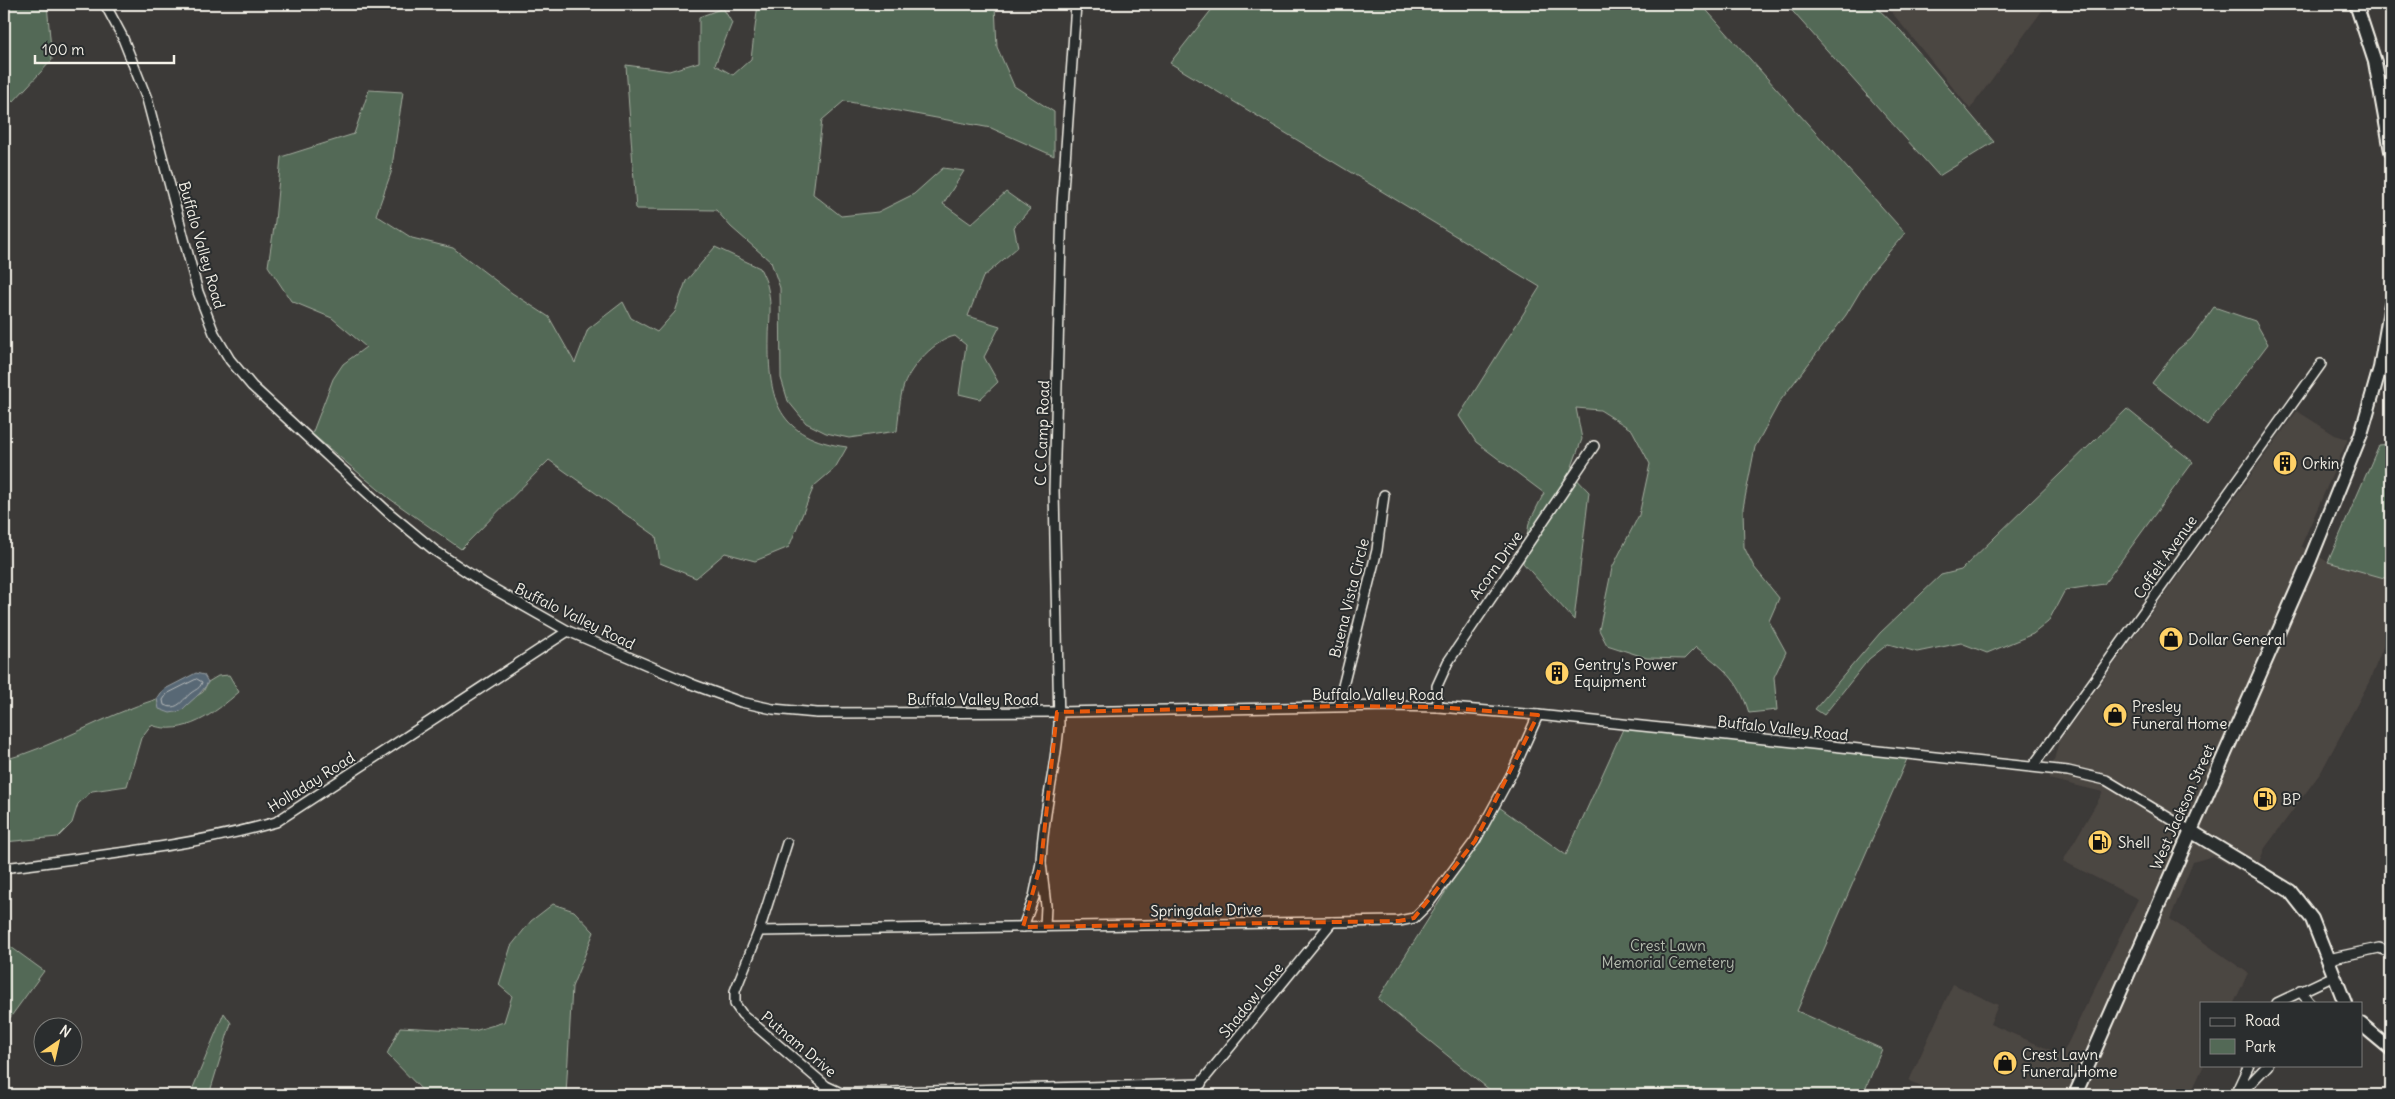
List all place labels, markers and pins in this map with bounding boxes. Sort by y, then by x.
building icon: Orkin [2272,450,2298,476]
place label: Orkin [2302,454,2340,473]
shop icon: Dollar General [2158,626,2184,652]
place label: Dollar General [2188,630,2286,649]
place label: Gentry's Power Equipment [1574,655,1678,691]
building icon: Gentry's Power Equipment [1544,660,1570,686]
place label: Presley Funeral Home [2132,697,2227,733]
shop icon: Presley Funeral Home [2102,702,2128,728]
fuel station icon: BP [2252,786,2278,812]
place label: BP [2282,790,2301,809]
fuel station icon: Shell [2087,829,2113,855]
place label: Shell [2118,833,2150,852]
place label: Crest Lawn Funeral Home [2022,1045,2117,1081]
shop icon: Crest Lawn Funeral Home [1992,1050,2018,1076]

